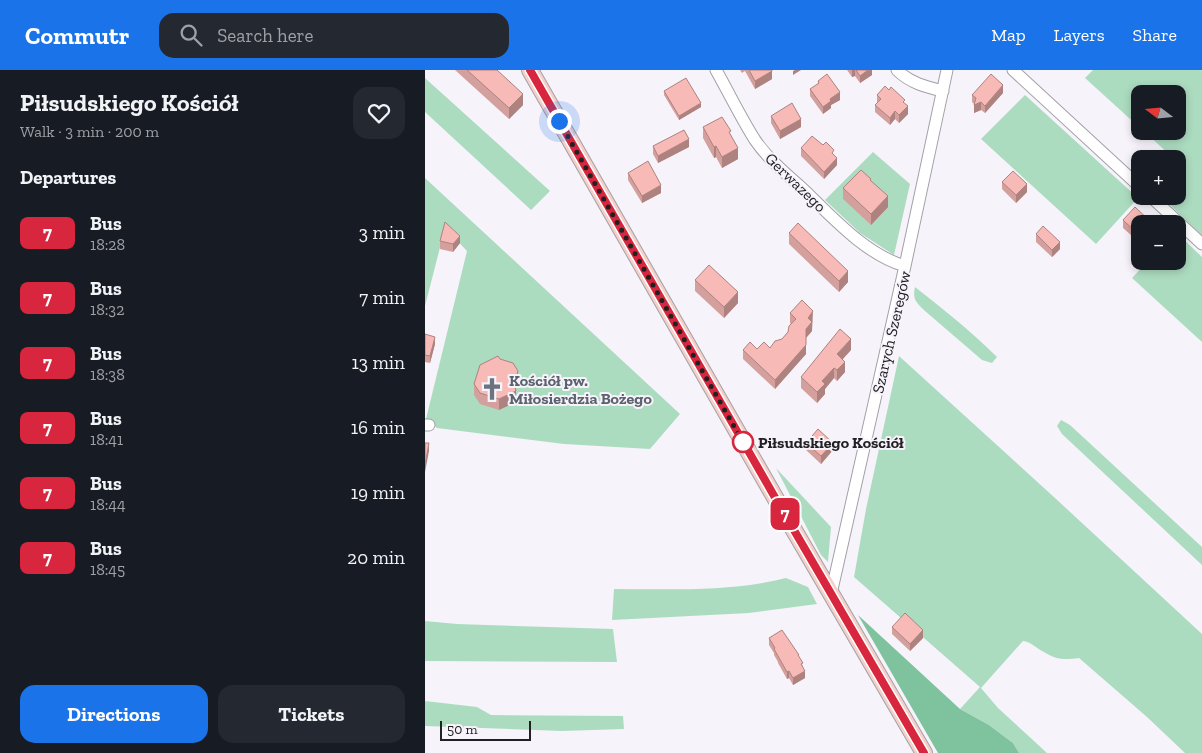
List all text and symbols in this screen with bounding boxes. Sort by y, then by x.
search box [159,13,509,58]
text: Commutr [25,21,129,50]
icon: search [177,21,205,49]
text: Search here [217,24,313,47]
text: Map [991,24,1026,46]
text: Layers [1054,24,1105,46]
text: Share [1133,24,1177,46]
north arrow [1131,85,1186,140]
map controls [1131,85,1186,270]
button: heart [353,87,405,139]
text: Piłsudskiego Kościół [20,88,239,117]
your location [547,109,572,134]
text: Walk · 3 min · 200 m [20,122,159,141]
street label: Gerwazego [761,149,830,216]
button: + [1131,150,1186,205]
text: Departures [20,166,116,189]
text: Bus [90,212,122,235]
button: − [1131,215,1186,270]
text: 3 min [359,221,405,244]
text: 7 [43,222,52,244]
text: 18:28 [90,235,125,254]
street label: Szarych Szeregów [868,268,915,395]
text: Bus [90,277,122,300]
text: 7 min [359,286,405,309]
text: 7 [43,287,52,309]
text: 18:32 [90,300,124,319]
text: Bus [90,342,122,365]
text: 13 min [351,351,405,374]
text: 7 [43,352,52,374]
text: 18:38 [90,365,125,384]
place label: Kościół pw. Miłosierdzia Bożego [509,371,652,408]
church icon: Kościół pw. Miłosierdzia Bożego [479,376,505,402]
text: Bus [90,407,122,430]
text: 16 min [351,416,405,439]
text: 7 [43,417,52,439]
text: 18:41 [90,430,123,449]
marker: Piłsudskiego Kościół [732,431,754,453]
place label: Piłsudskiego Kościół [758,433,904,452]
text: Bus [90,472,122,495]
text: 19 min [351,481,405,504]
text: 7 [43,482,52,504]
text: 18:44 [90,495,126,514]
line badge: 7 [769,498,801,530]
text: 7 [781,503,789,525]
text: Bus [90,537,122,560]
text: 20 min [347,546,405,569]
text: 7 [43,547,52,569]
text: 18:45 [90,560,125,579]
button: Directions [20,685,208,743]
button: Tickets [218,685,405,743]
scale bar [440,718,531,741]
text: 50 m [447,721,478,738]

